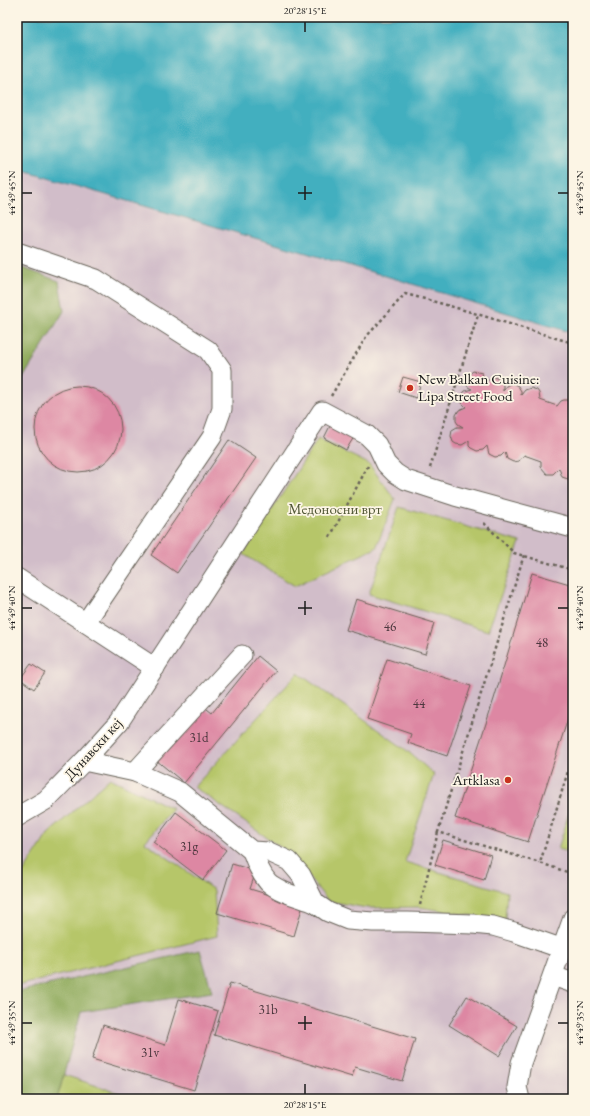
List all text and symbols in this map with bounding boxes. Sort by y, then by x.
text: 20°28'15"E [284,4,327,17]
text: 44°49'45"N [5,170,18,215]
text: 44°49'45"N [573,170,586,215]
place label: New Balkan Cuisine: Lipa Street Food [418,369,540,405]
marker: New Balkan Cuisine: Lipa Street Food [405,383,415,393]
park label: Медоносни врт [288,499,382,518]
text: 44°49'40"N [5,585,18,630]
text: 44°49'40"N [573,585,586,630]
house number: 46 [384,618,396,635]
house number: 48 [536,634,548,651]
house number: 44 [413,695,426,712]
street label: Дунавски кеј [60,714,126,784]
house number: 31d [189,729,209,746]
place label: Artklasa [451,770,500,789]
marker: Artklasa [503,775,513,785]
house number: 31g [180,838,198,855]
text: 44°49'35"N [5,1000,18,1045]
text: 44°49'35"N [573,1000,586,1045]
house number: 31b [258,1001,278,1018]
house number: 31v [141,1044,159,1061]
text: 20°28'15"E [284,1098,327,1111]

